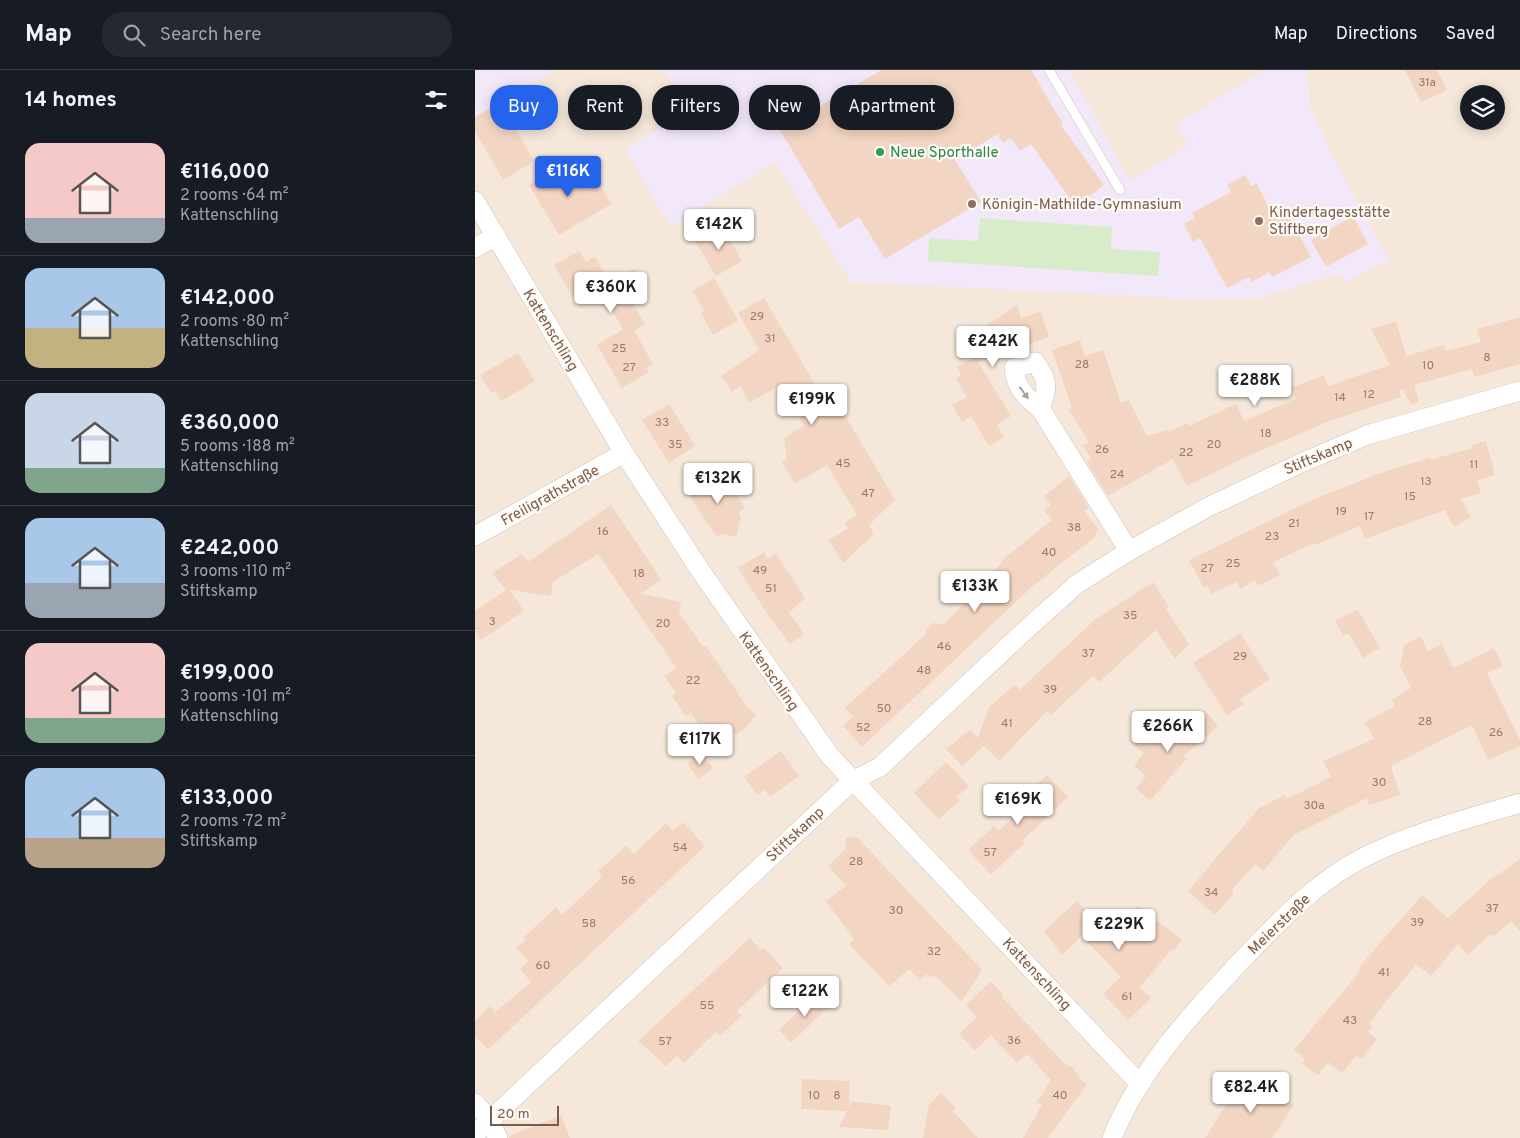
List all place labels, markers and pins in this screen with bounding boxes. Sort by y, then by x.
place label: Neue Sporthalle [890,144,998,163]
marker: Neue Sporthalle [874,146,886,158]
pin: €116K [533,156,603,198]
place label: Königin-Mathilde-Gymnasium [982,196,1182,215]
marker: Königin-Mathilde-Gymnasium [966,198,978,210]
place label: Kindertagesstätte Stiftberg [1269,204,1390,240]
pin: €142K [684,208,754,251]
marker: Kindertagesstätte Stiftberg [1253,215,1265,227]
pin: €360K [576,272,646,314]
pin: €242K [958,326,1028,368]
pin: €288K [1220,364,1290,407]
pin: €199K [777,384,847,426]
pin: €132K [683,462,753,505]
pin: €133K [940,570,1010,613]
pin: €266K [1133,710,1203,753]
pin: €117K [665,724,735,766]
pin: €169K [983,784,1053,826]
pin: €229K [1084,908,1154,951]
pin: €122K [770,976,840,1018]
pin: €82.4K [1210,1072,1292,1114]

